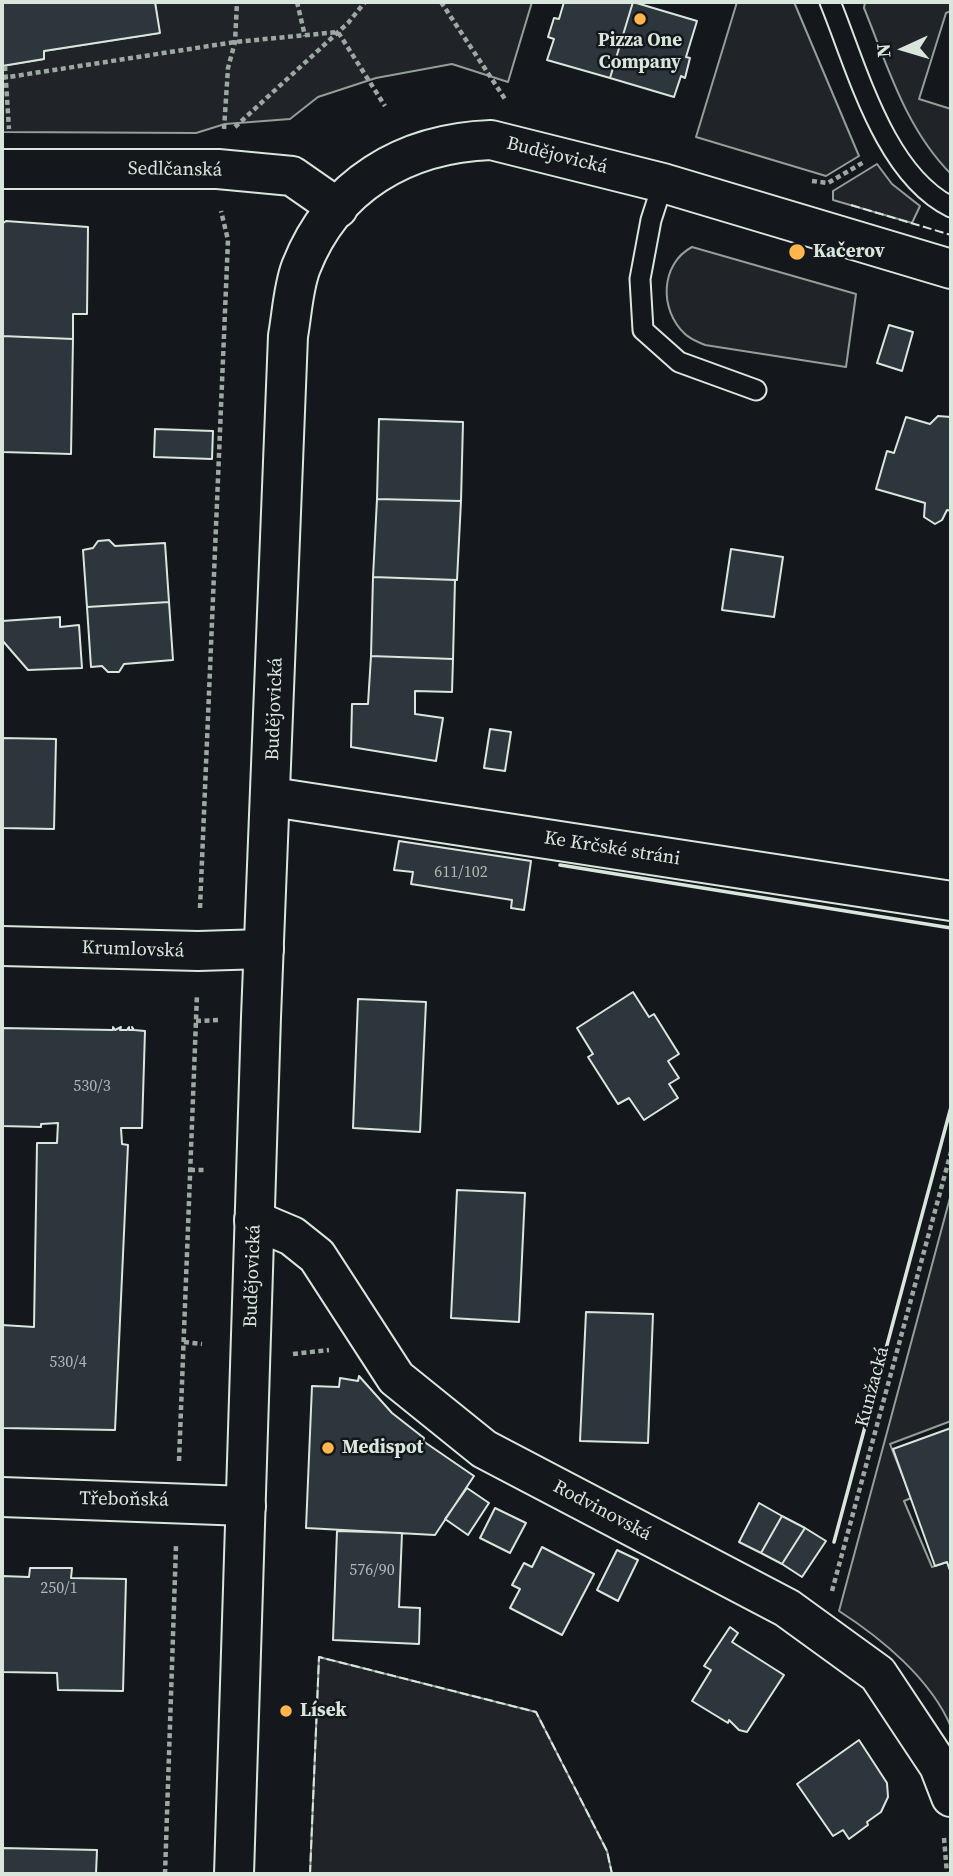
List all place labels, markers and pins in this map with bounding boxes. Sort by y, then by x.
marker: Pizza One Company [632,11,648,27]
place label: Pizza One Company [598,30,682,74]
place label: Kačerov [813,241,885,263]
marker: Kačerov [787,242,807,262]
place label: Medispot [342,1437,423,1459]
marker: Medispot [320,1440,336,1456]
place label: Lísek [300,1700,347,1722]
marker: Lísek [278,1703,294,1719]

